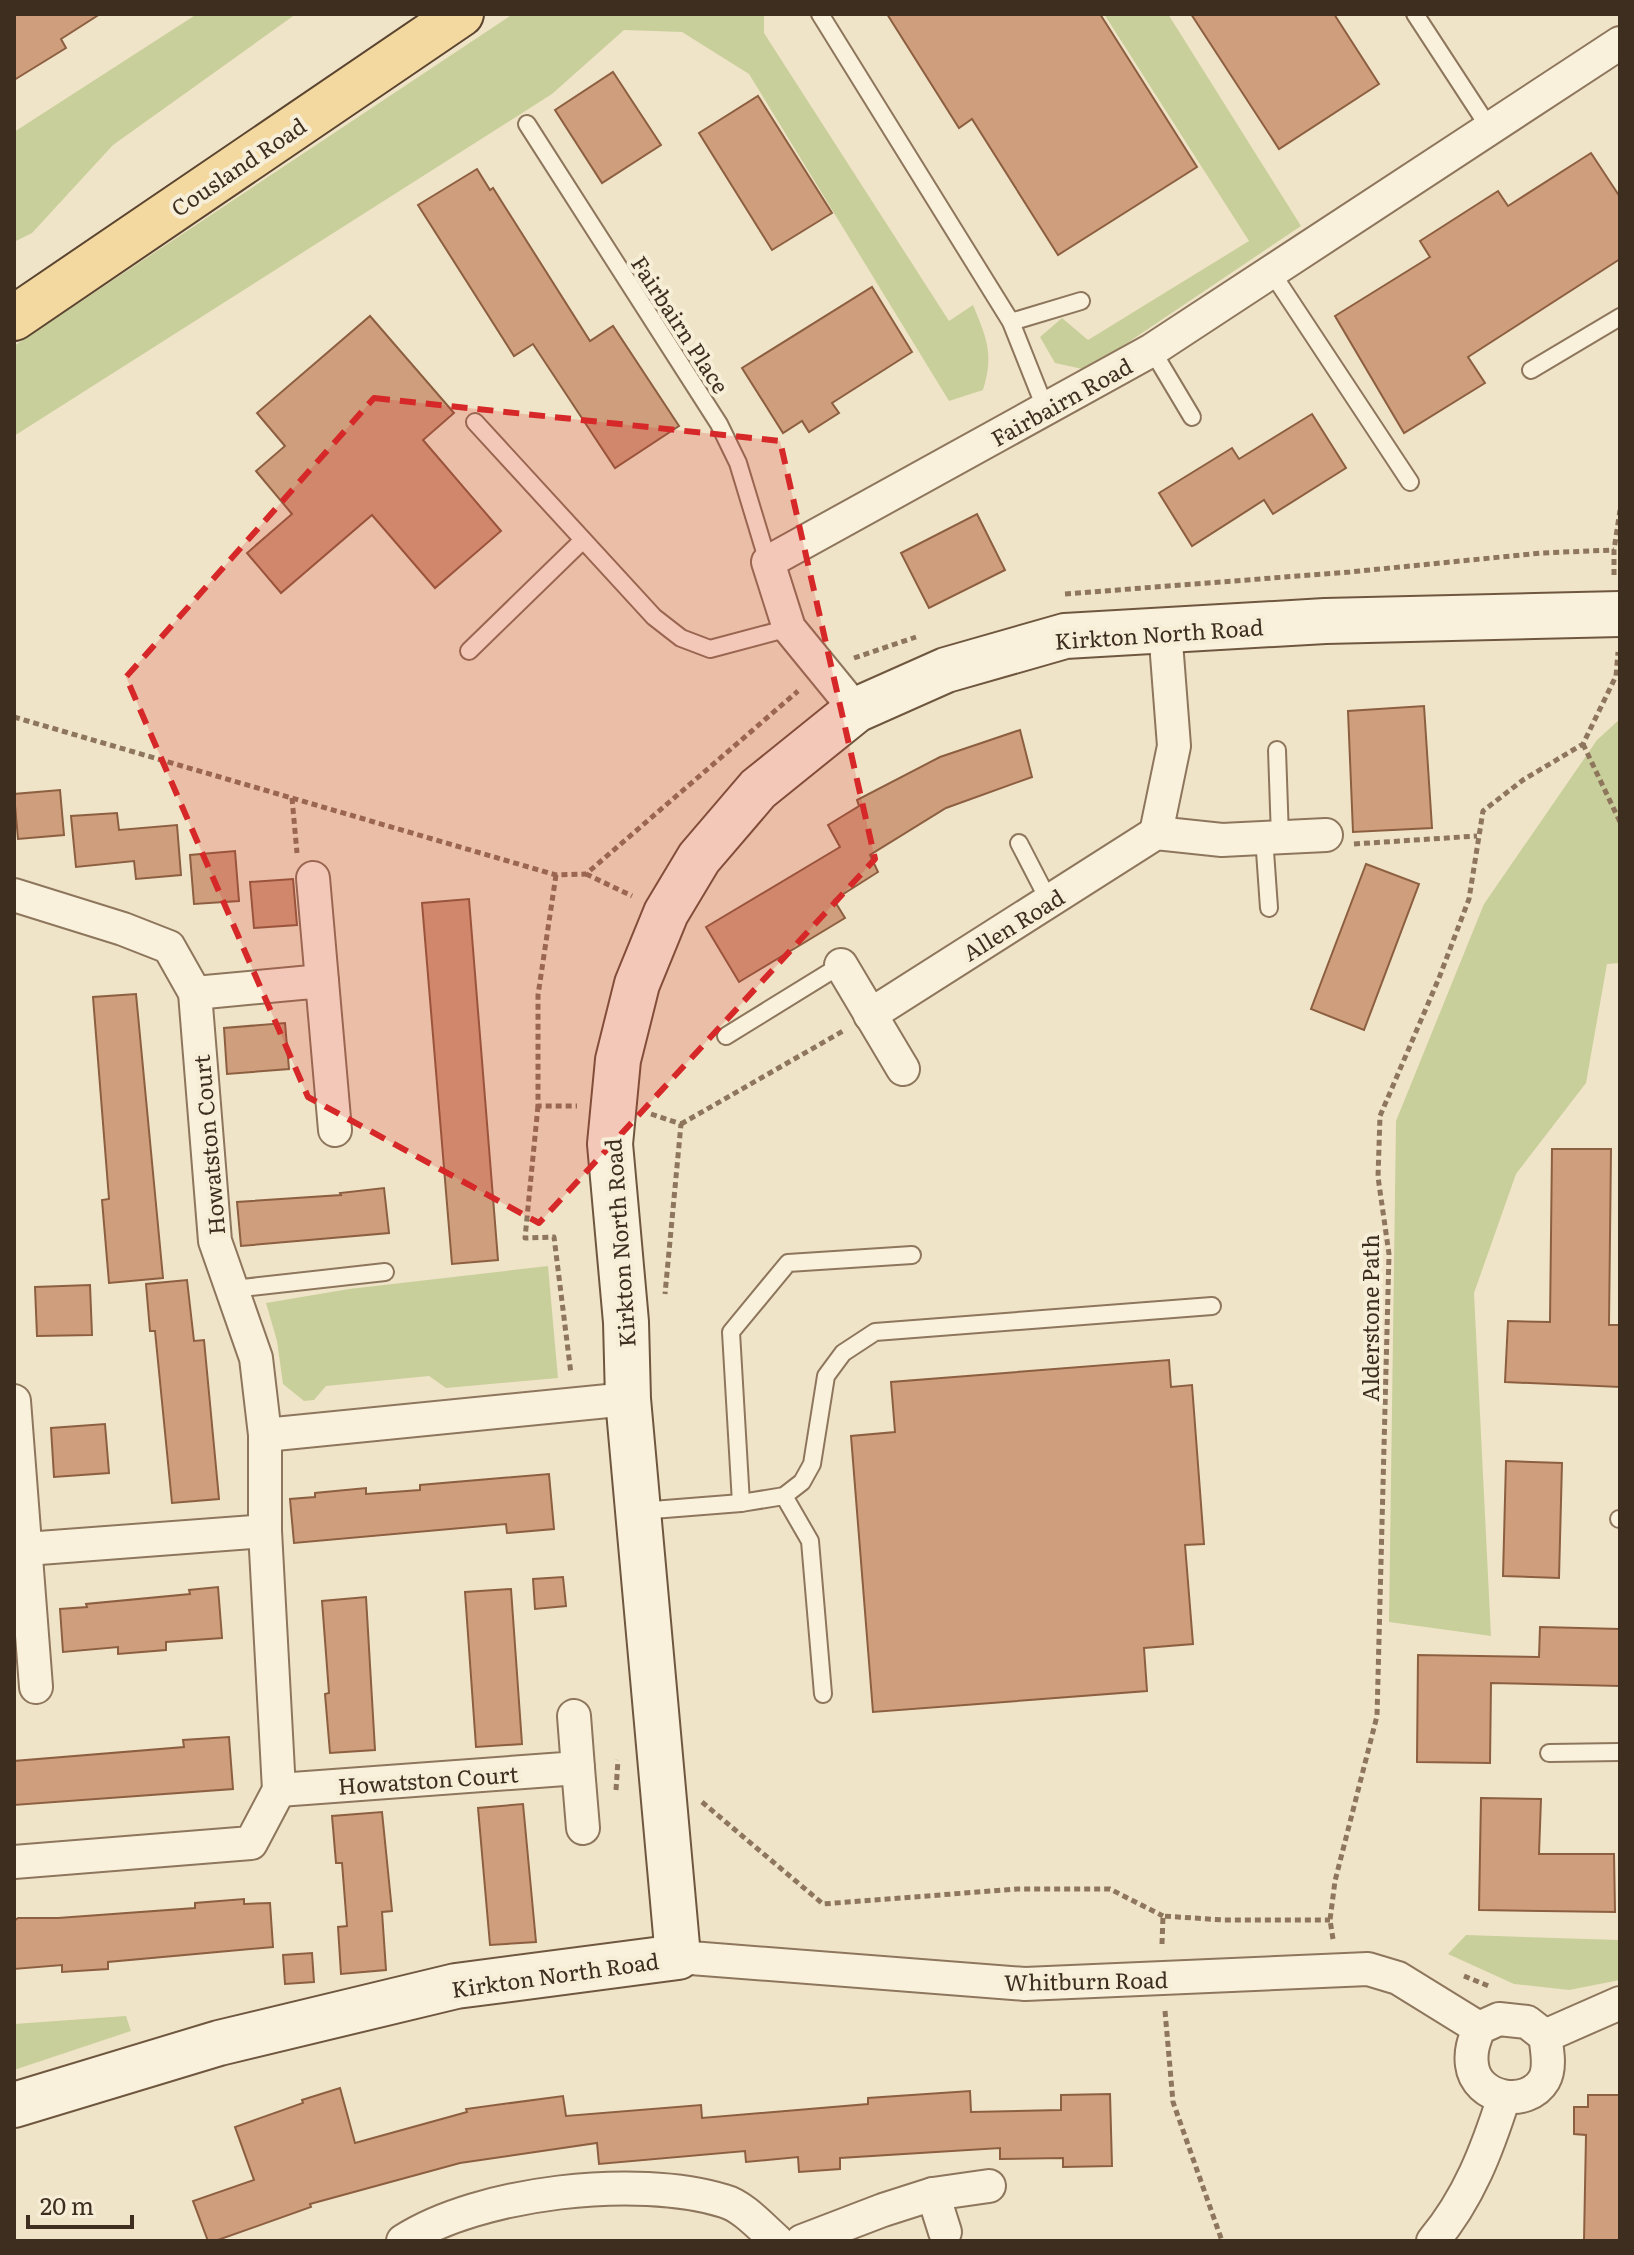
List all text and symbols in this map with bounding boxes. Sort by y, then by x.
street label: Cousland Road [164,108,312,224]
street label: Fairbairn Place [624,249,738,399]
street label: Fairbairn Road [984,348,1138,454]
street label: Kirkton North Road [1054,609,1264,657]
street label: Allen Road [956,880,1070,968]
street label: Howatston Court [184,1053,232,1236]
street label: Kirkton North Road [595,1138,643,1348]
street label: Alderstone Path [1353,1234,1386,1402]
street label: Howatston Court [337,1756,519,1802]
street label: Kirkton North Road [449,1943,661,2005]
street label: Whitburn Road [1004,1962,1168,1998]
scale bar [28,2179,132,2229]
text: 20 m [40,2187,94,2222]

